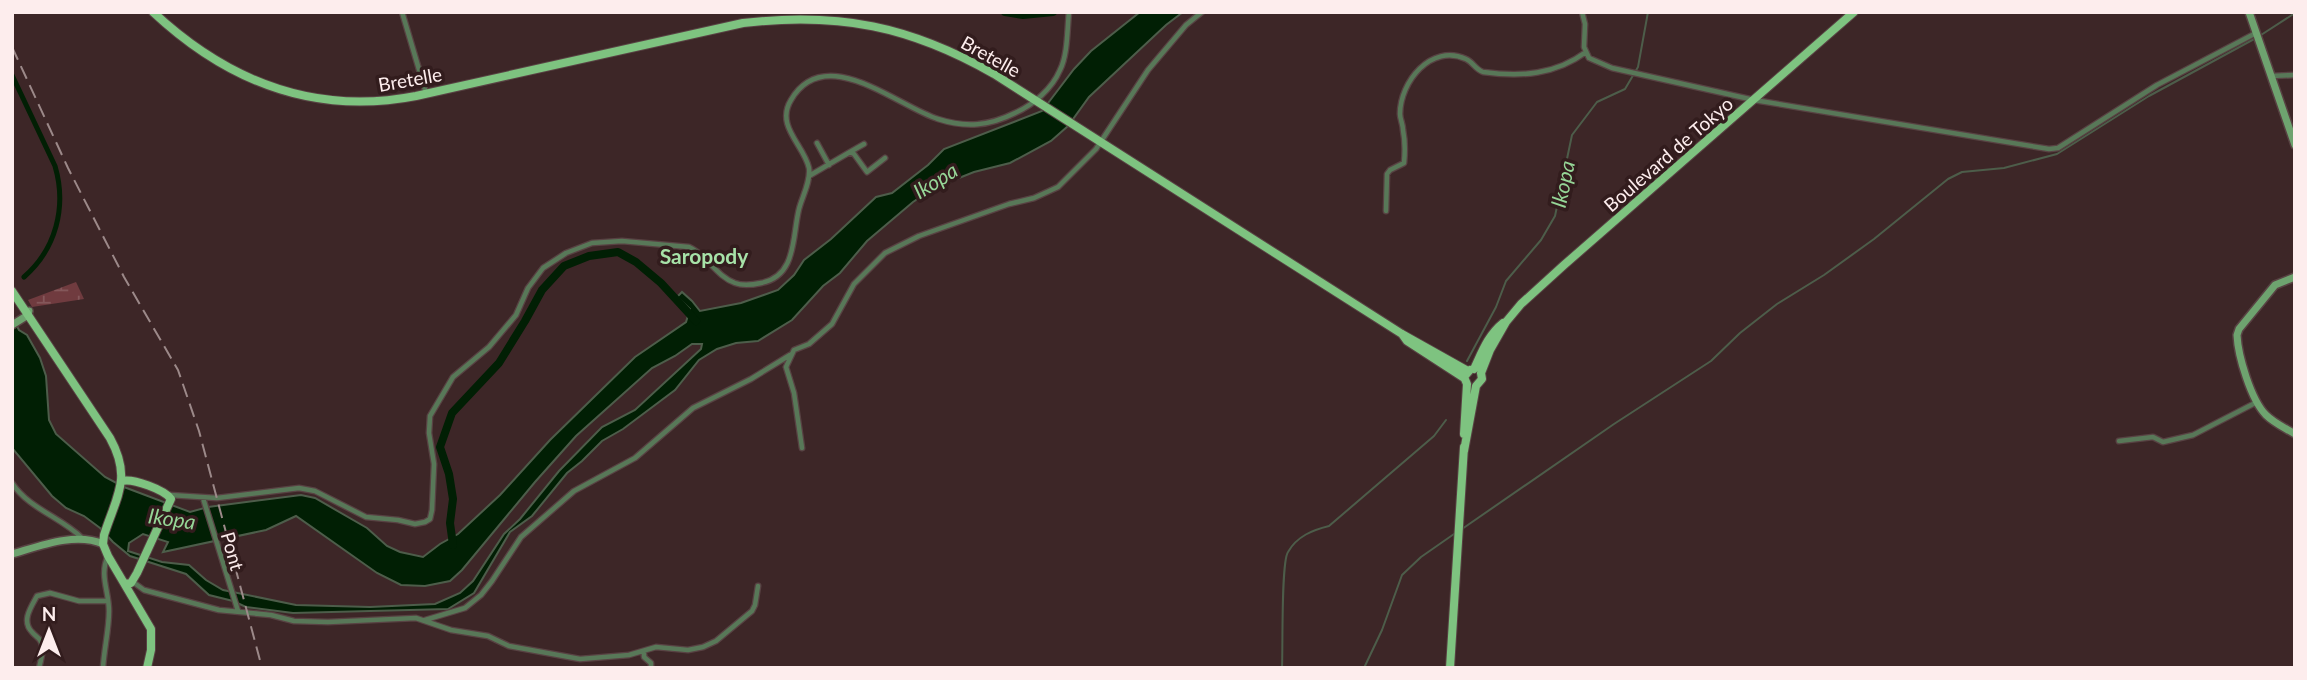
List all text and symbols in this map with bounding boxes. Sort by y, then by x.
street label: Bretelle [957,30,1025,82]
street label: Bretelle [376,62,444,96]
street label: Boulevard de Tokyo [1599,92,1737,216]
water label: Ikopa [908,157,962,203]
water label: Ikopa [1545,158,1579,210]
district label: Saropody [660,243,749,268]
water label: Ikopa [147,502,197,534]
street label: Pont [217,529,249,573]
north arrow [14,596,84,666]
text: N [42,602,56,625]

